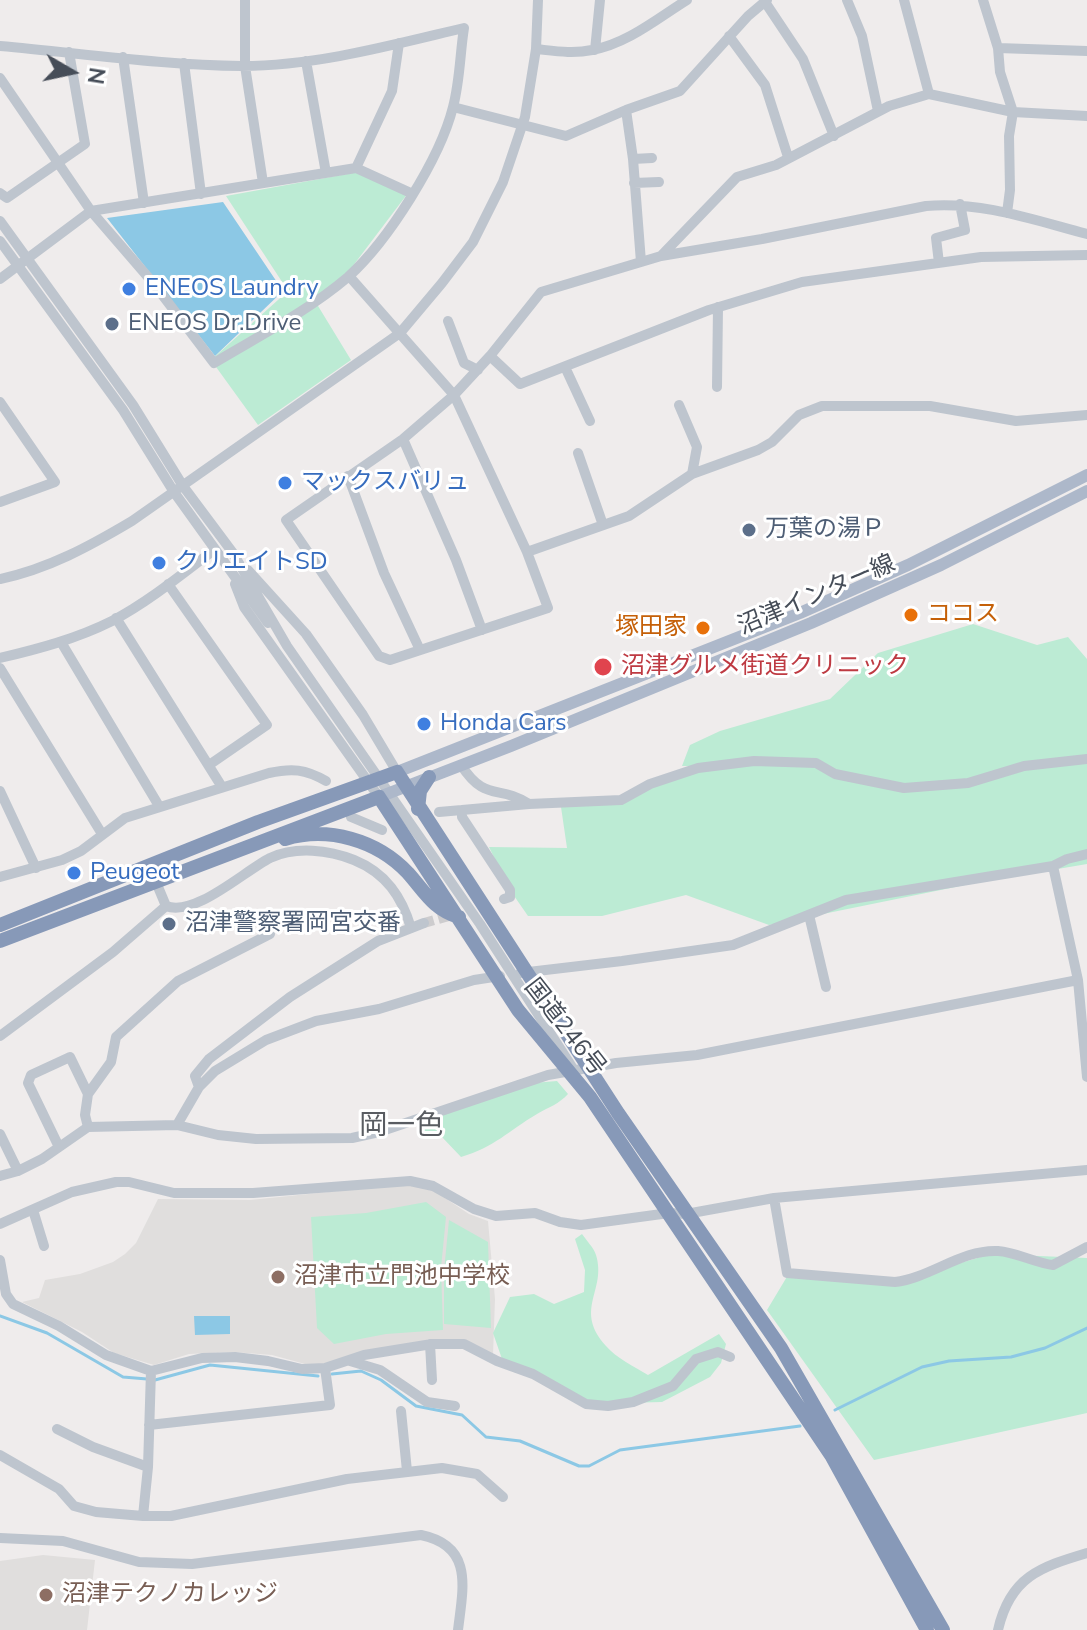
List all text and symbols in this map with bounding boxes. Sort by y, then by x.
north arrow [32,32,112,112]
text: N [80,65,112,86]
place label: ENEOS Laundry [145,275,318,303]
marker: ENEOS Laundry [120,280,138,298]
place label: ENEOS Dr.Drive [128,310,301,338]
marker: ENEOS Dr.Drive [103,315,121,333]
place label: マックスバリュ [301,469,469,497]
marker: マックスバリュ [276,474,294,492]
place label: 万葉の湯Ｐ [765,516,885,544]
marker: 万葉の湯Ｐ [740,521,758,539]
place label: クリエイトSD [175,549,328,577]
street label: 沼津インター線 [734,550,900,642]
marker: クリエイトSD [150,554,168,572]
place label: ココス [927,601,999,629]
marker: ココス [902,606,920,624]
place label: 塚田家 [615,614,687,642]
marker: 塚田家 [694,619,712,637]
place label: 沼津グルメ街道クリニック [621,653,909,681]
marker: 沼津グルメ街道クリニック [592,656,614,678]
place label: Honda Cars [440,710,567,738]
marker: Honda Cars [415,715,433,733]
place label: Peugeot [90,859,179,887]
marker: Peugeot [65,864,83,882]
place label: 沼津警察署岡宮交番 [185,910,401,938]
marker: 沼津警察署岡宮交番 [160,915,178,933]
street label: 国道246号 [517,974,611,1082]
district label: 岡一色 [359,1110,443,1144]
place label: 沼津市立門池中学校 [294,1263,510,1291]
marker: 沼津市立門池中学校 [269,1268,287,1286]
place label: 沼津テクノカレッジ [62,1581,278,1609]
marker: 沼津テクノカレッジ [37,1586,55,1604]

